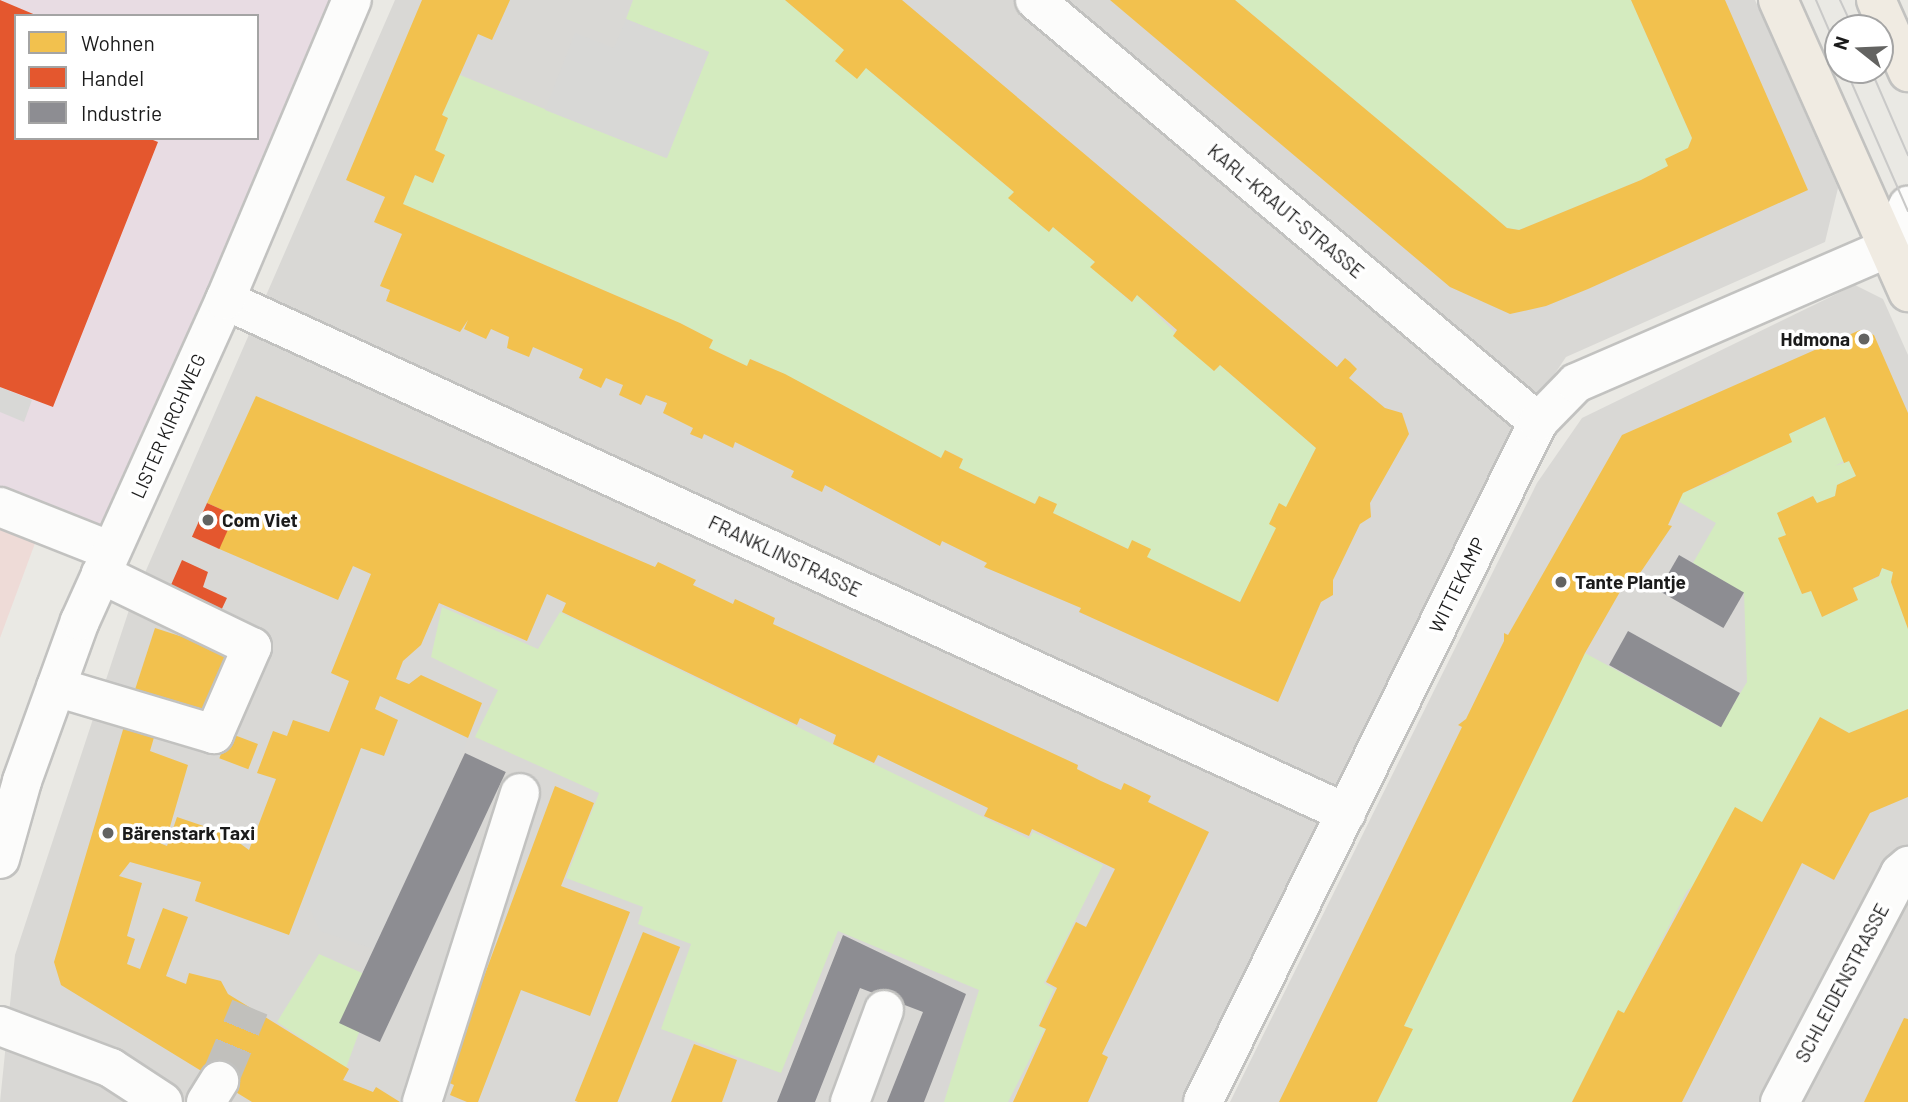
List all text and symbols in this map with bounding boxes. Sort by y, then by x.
legend [14,14,259,140]
north arrow [1824,14,1894,84]
text: Wohnen [81,30,155,55]
text: N [1828,33,1853,53]
text: Handel [81,65,144,90]
text: Industrie [81,100,162,125]
street label: KARL-KRAUT-STRASSE [1203,139,1369,283]
place label: Hdmona [1780,328,1850,350]
marker: Hdmona [1856,331,1872,347]
street label: LISTER KIRCHWEG [126,350,210,502]
place label: Com Viet [222,509,298,531]
street label: FRANKLINSTRASSE [705,511,865,601]
marker: Com Viet [200,512,216,528]
street label: WITTEKAMP [1424,534,1490,636]
place label: Tante Plantje [1575,571,1686,593]
marker: Tante Plantje [1553,574,1569,590]
place label: Bärenstark Taxi [122,822,255,844]
marker: Bärenstark Taxi [100,825,116,841]
street label: SCHLEIDENSTRASSE [1790,900,1894,1066]

